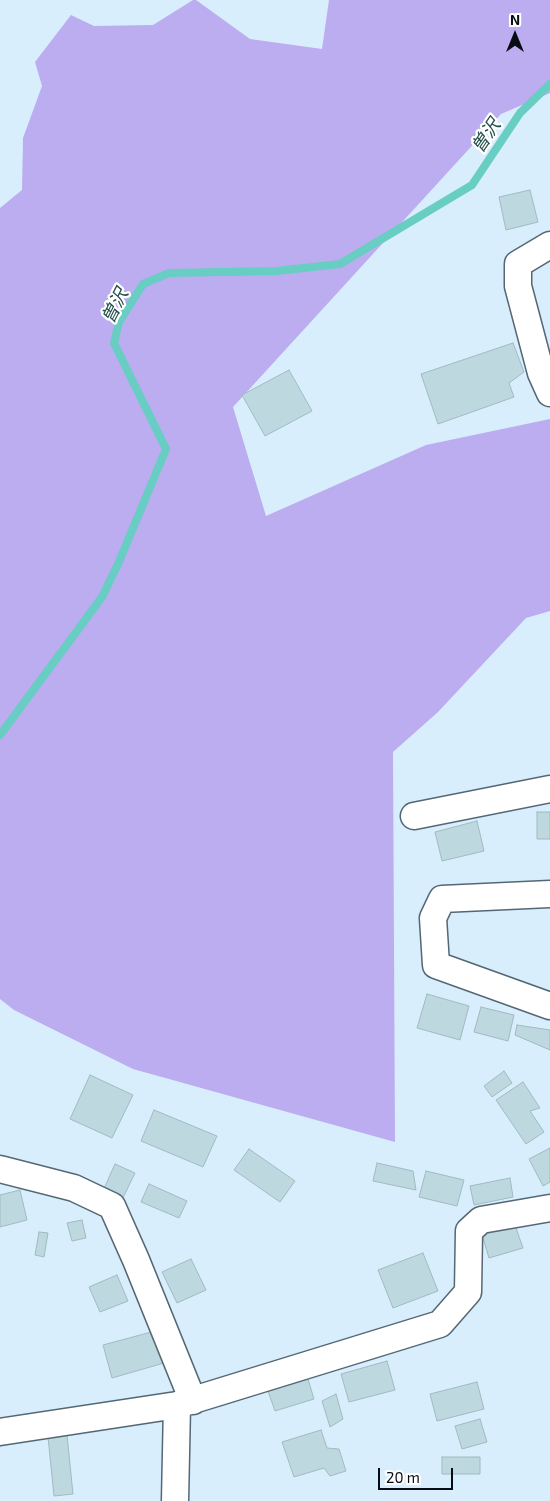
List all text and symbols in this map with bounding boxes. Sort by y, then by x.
north arrow [490,10,540,60]
text: N [510,11,520,28]
water label: 曽沢 [467,115,505,157]
water label: 曽沢 [97,285,133,327]
scale bar [380,1458,455,1490]
text: 20 m [386,1468,420,1486]

